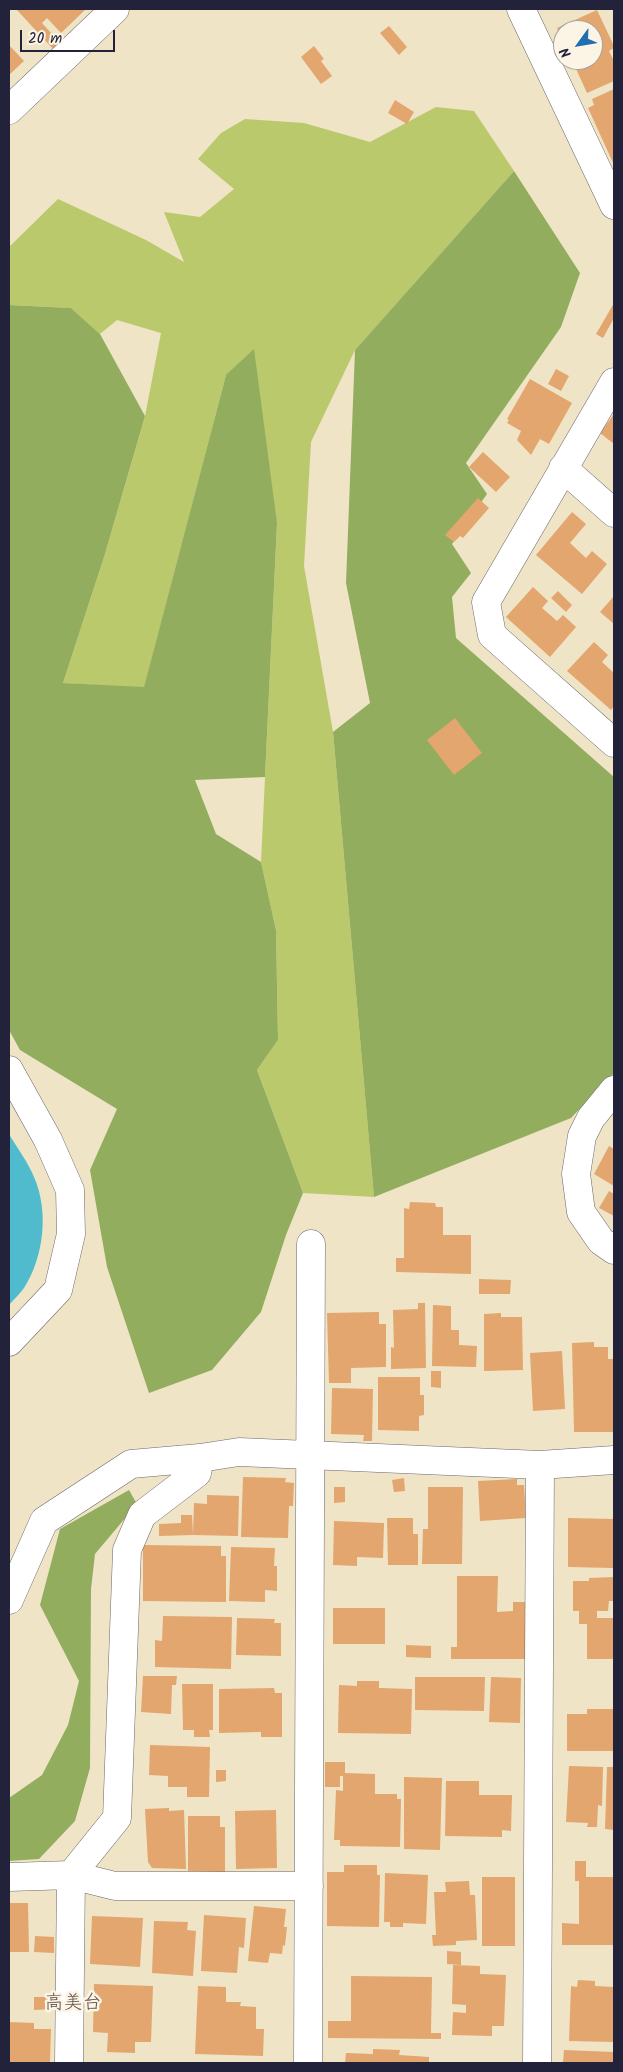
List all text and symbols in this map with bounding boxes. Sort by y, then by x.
scale bar [22,20,118,52]
north arrow [553,20,603,70]
text: 20 m [28,27,62,51]
text: N [554,43,578,62]
district label: 高美台 [45,1994,101,2016]

